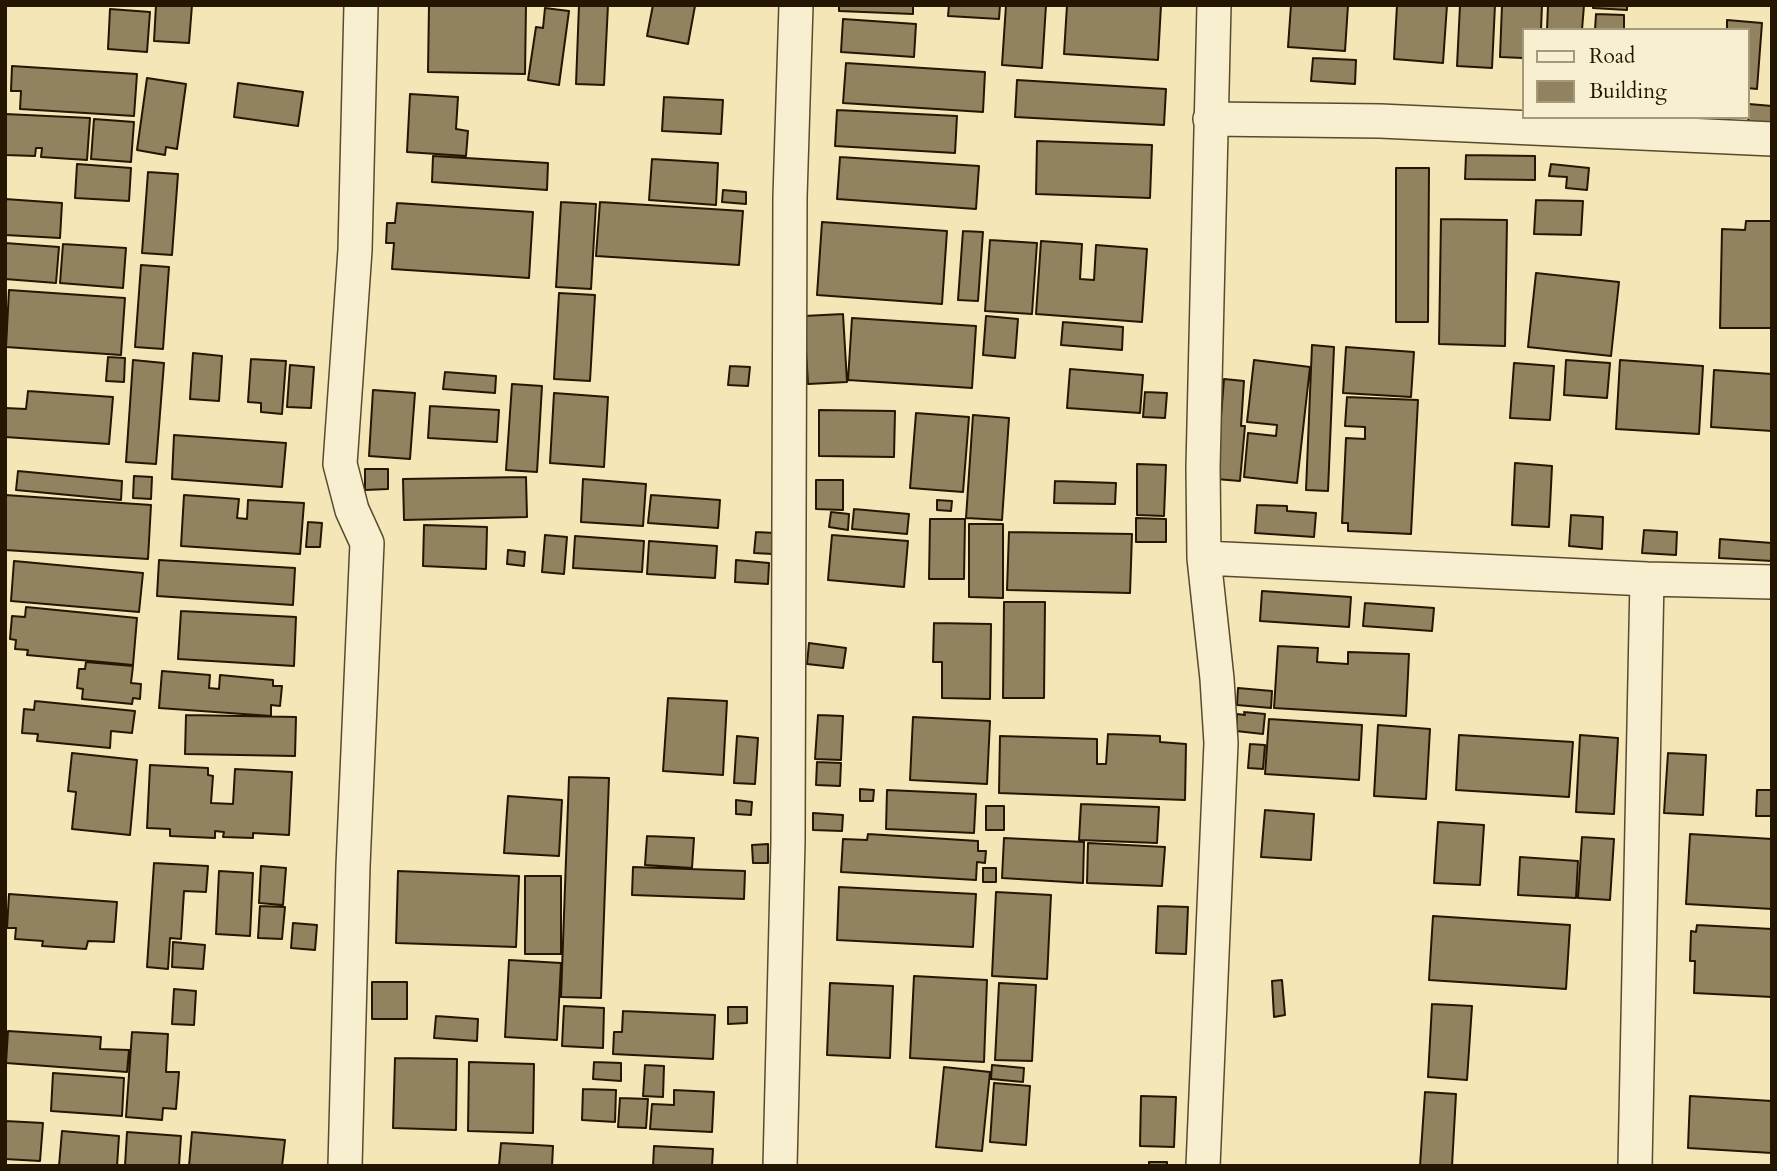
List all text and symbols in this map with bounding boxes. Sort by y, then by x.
legend [1522,28,1749,119]
text: Road [1589,42,1635,71]
text: Building [1589,77,1667,106]

